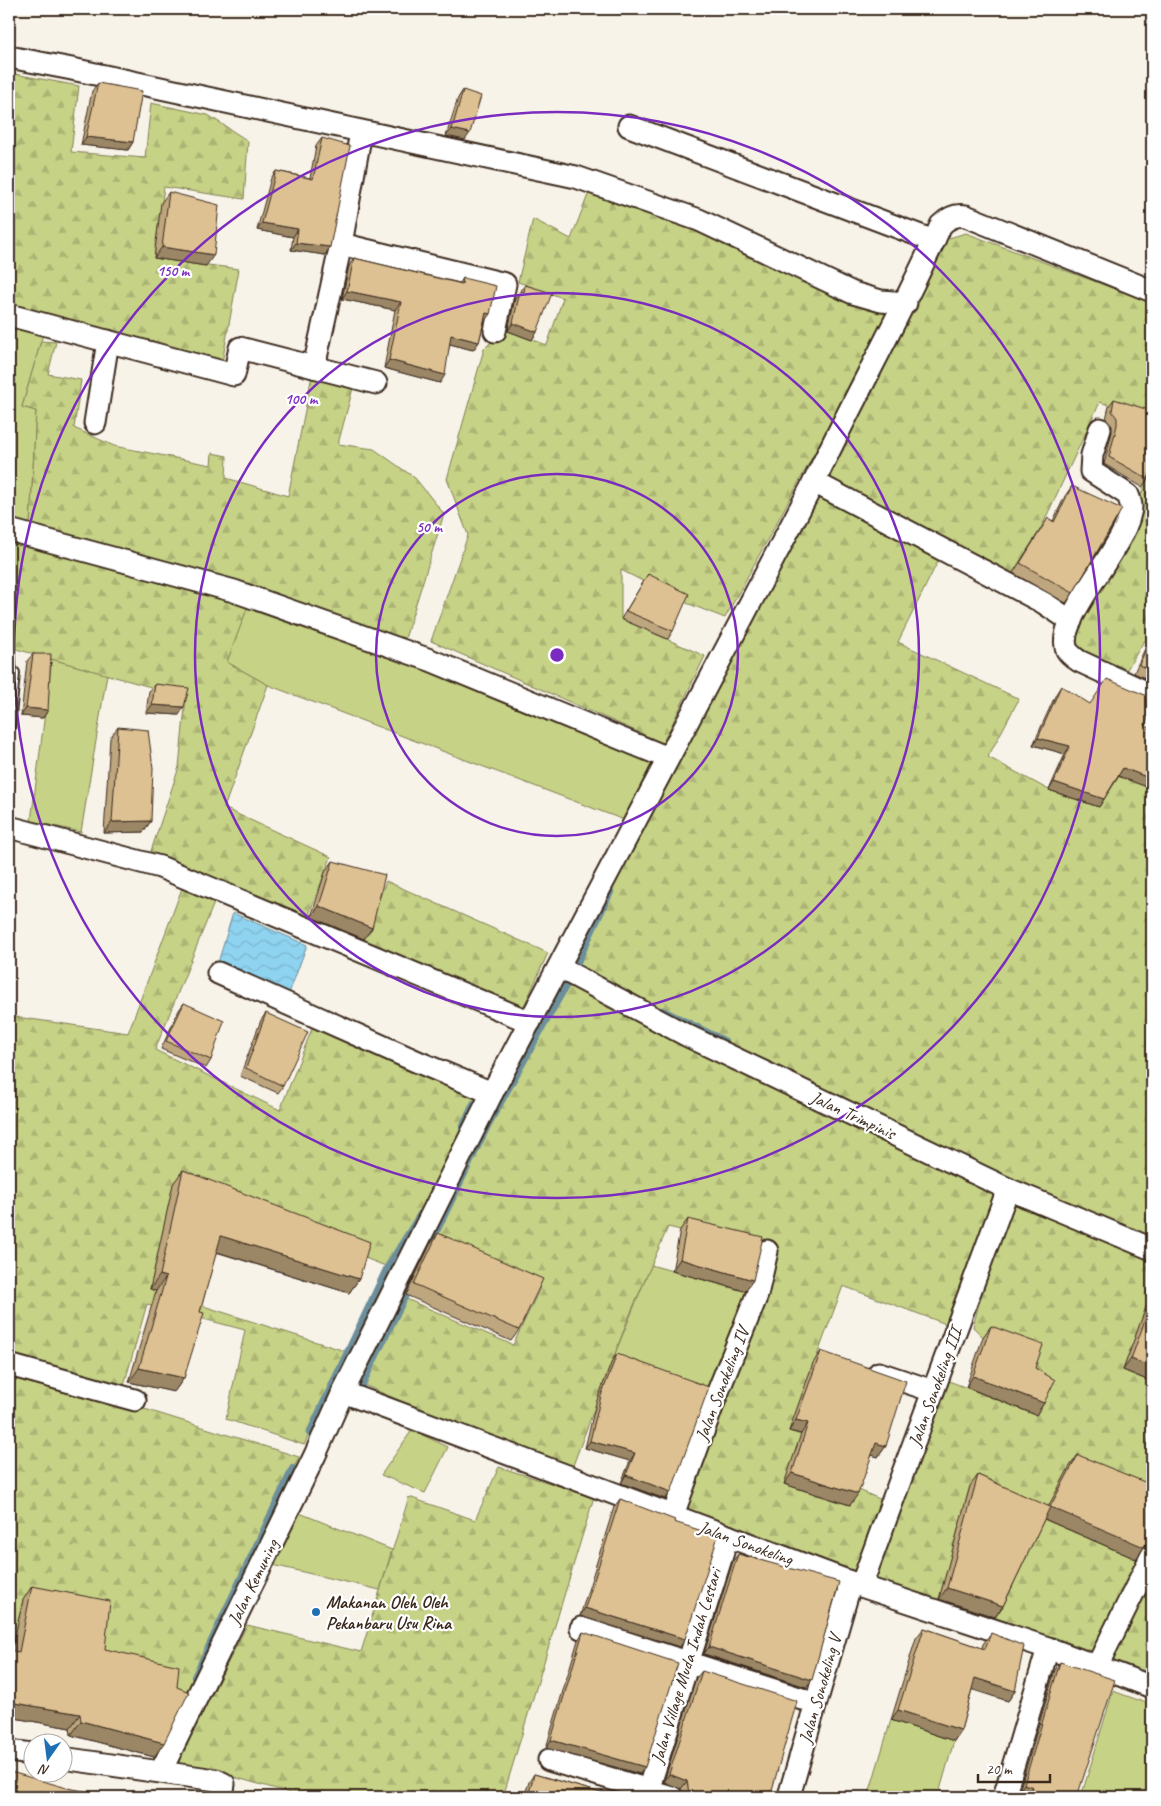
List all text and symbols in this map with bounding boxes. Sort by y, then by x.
text: 150 m [157,262,191,281]
text: 100 m [285,390,319,409]
text: 50 m [416,518,443,537]
centre of rings [548,646,566,664]
street label: Jalan Trimpinis [806,1085,900,1145]
street label: Jalan Sonokeling IV [690,1321,755,1445]
street label: Jalan Sonokeling III [903,1321,968,1450]
street label: Jalan Sonokeling [695,1515,798,1571]
street label: Jalan Kemuning [222,1534,284,1629]
street label: Jalan Village Muda Indah Lestari [646,1563,727,1767]
place label: Makanan Oleh Oleh Pekanbaru Usu Rina [326,1591,453,1634]
marker: Makanan Oleh Oleh Pekanbaru Usu Rina [310,1606,322,1618]
street label: Jalan Sonokeling V [794,1629,847,1747]
north arrow [22,1734,72,1784]
scale bar [978,1751,1051,1783]
text: N [36,1760,51,1779]
text: 20 m [986,1760,1013,1779]

